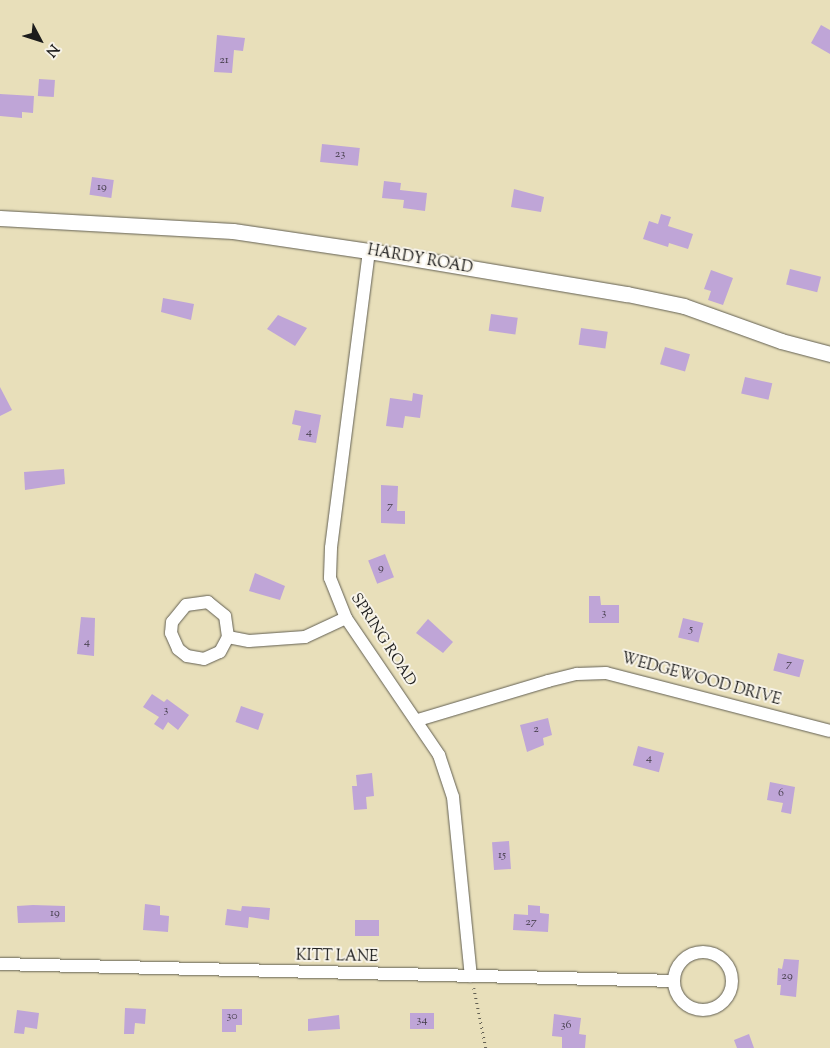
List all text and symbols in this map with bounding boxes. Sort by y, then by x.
north arrow [15,15,65,65]
text: N [40,39,63,60]
house number: 21 [219,54,229,68]
house number: 23 [335,148,345,162]
house number: 19 [97,181,107,195]
street label: HARDY ROAD [366,242,474,278]
house number: 4 [306,426,312,440]
house number: 7 [387,500,393,514]
house number: 9 [378,562,384,576]
street label: SPRING ROAD [346,590,420,690]
house number: 3 [602,607,606,621]
house number: 5 [689,623,693,637]
house number: 4 [84,636,90,650]
street label: WEDGEWOOD DRIVE [619,650,783,710]
house number: 7 [786,658,792,672]
house number: 3 [164,704,168,718]
house number: 2 [533,723,539,737]
house number: 4 [646,752,652,766]
house number: 6 [778,787,784,801]
house number: 15 [498,849,506,863]
house number: 19 [50,907,60,921]
house number: 27 [525,916,537,930]
street label: KITT LANE [296,947,378,967]
house number: 29 [781,970,793,984]
house number: 30 [226,1010,238,1024]
house number: 34 [417,1014,427,1028]
house number: 36 [561,1019,571,1033]

